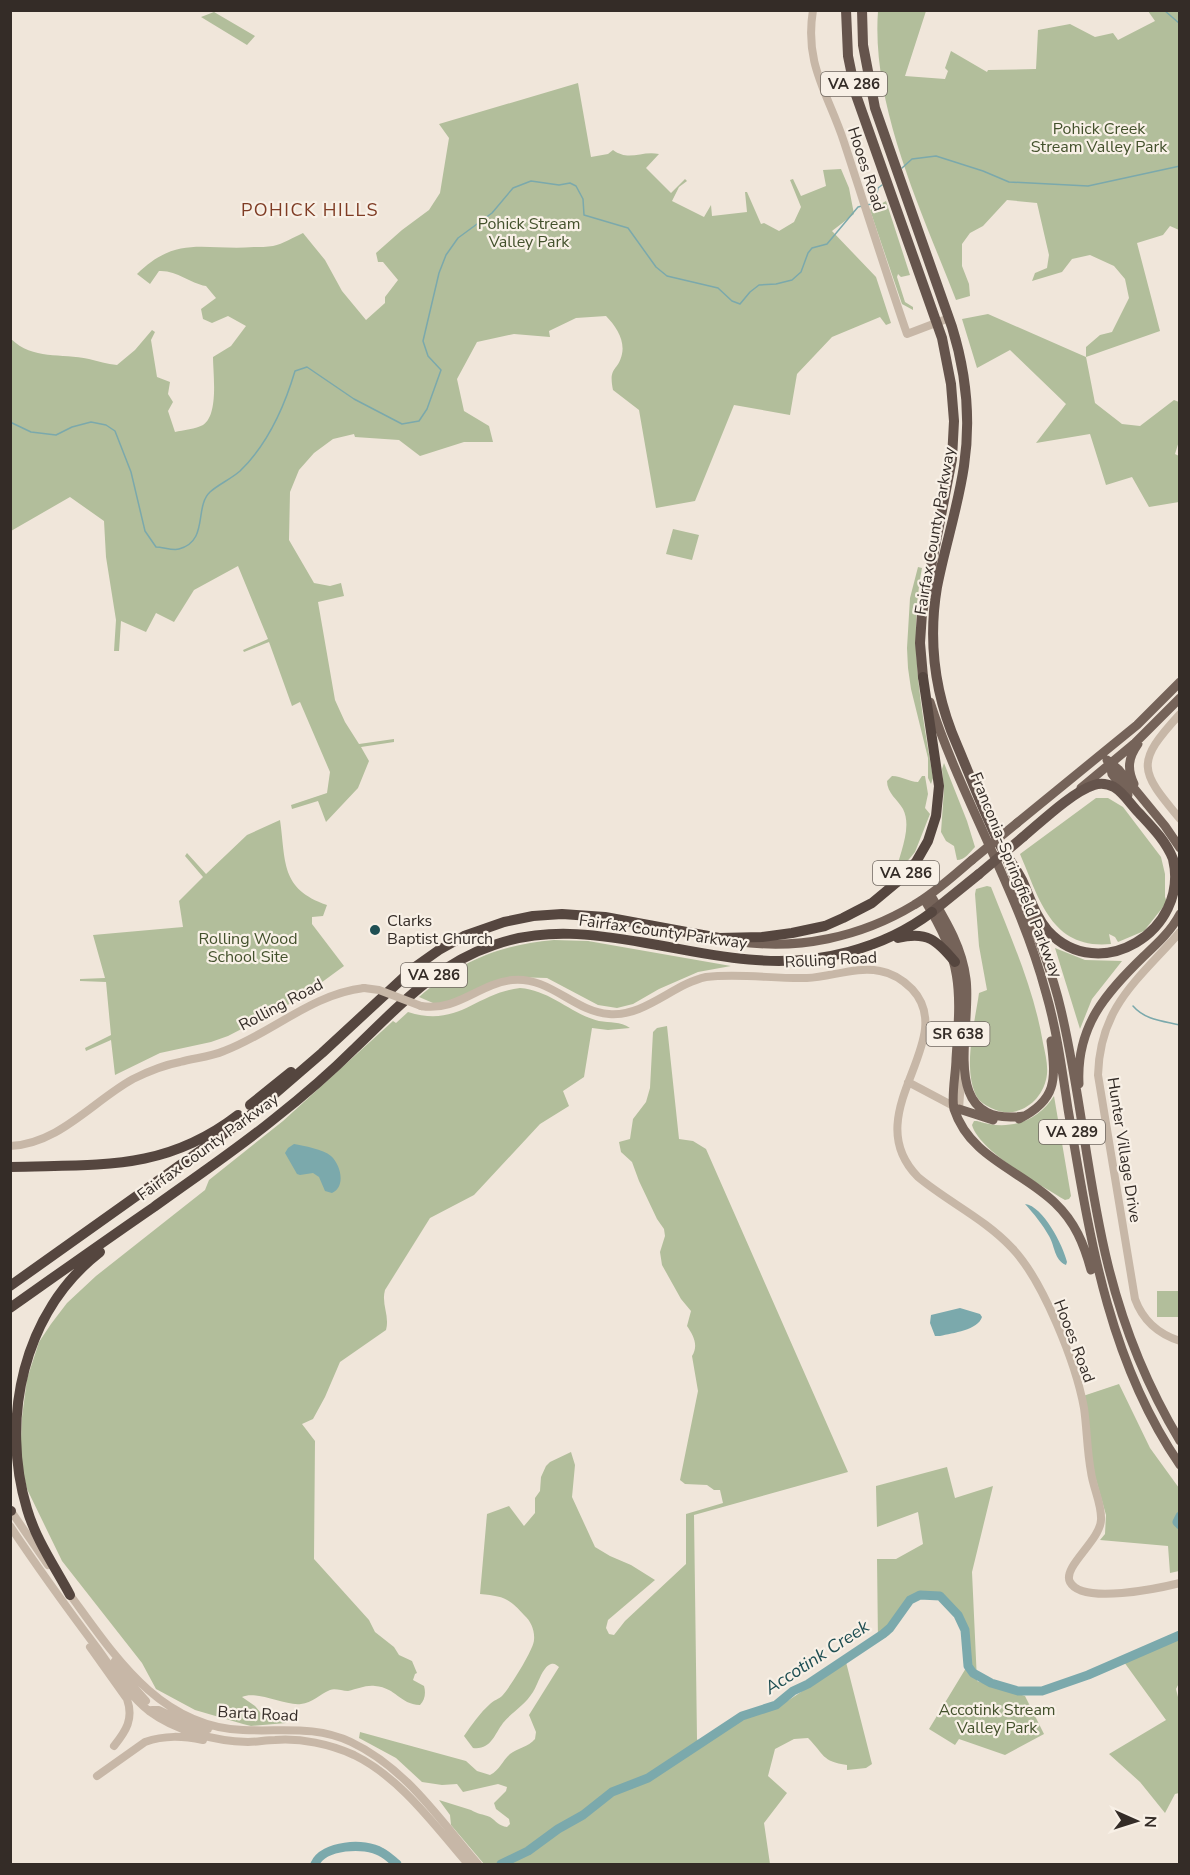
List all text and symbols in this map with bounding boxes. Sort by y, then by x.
road number: VA 286 [821,72,887,96]
park label: Pohick Creek Stream Valley Park [1031,118,1168,158]
street label: Hooes Road [842,124,890,214]
district label: POHICK HILLS [241,198,379,222]
park label: Pohick Stream Valley Park [478,213,580,253]
street label: Fairfax County Parkway [909,445,961,617]
street label: Franconia-Springfield Parkway [965,769,1068,982]
road number: VA 286 [873,861,939,885]
street label: Fairfax County Parkway [577,909,749,955]
place label: Clarks Baptist Church [387,910,493,950]
marker: Clarks Baptist Church [368,923,382,937]
park label: Rolling Wood School Site [199,928,297,968]
street label: Rolling Road [784,947,878,973]
road number: VA 286 [401,963,467,987]
street label: Rolling Road [235,974,327,1036]
road number: SR 638 [926,1022,990,1046]
street label: Hunter Village Drive [1102,1076,1146,1224]
street label: Fairfax County Parkway [133,1088,284,1206]
road number: VA 289 [1039,1120,1105,1144]
street label: Hooes Road [1048,1296,1100,1386]
water label: Accotink Creek [759,1614,875,1700]
park label: Accotink Stream Valley Park [938,1699,1056,1739]
street label: Barta Road [217,1701,299,1727]
north arrow [1106,1791,1166,1851]
text: N [1139,1815,1161,1828]

